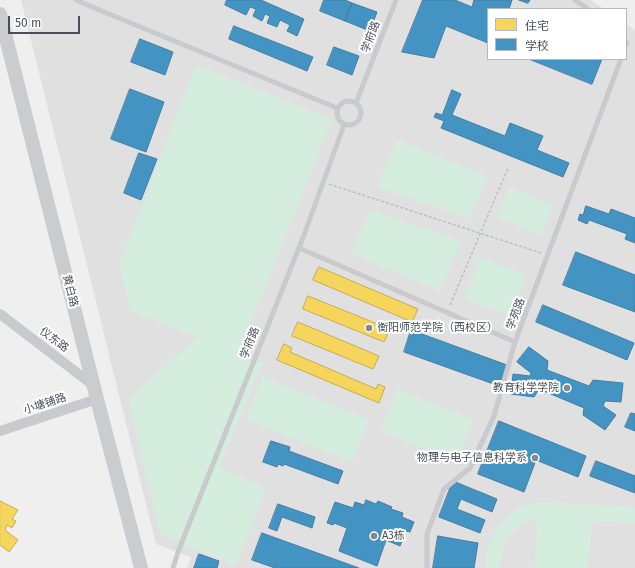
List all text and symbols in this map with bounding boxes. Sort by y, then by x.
scale bar [10,8,82,34]
legend [487,8,627,60]
text: 50 m [15,16,41,30]
street label: 学府路 [359,19,383,55]
text: 住宅 [525,19,549,33]
text: 学校 [525,39,549,53]
street label: 黄白路 [60,273,80,309]
street label: 学苑路 [504,296,528,332]
place label: 衡阳师范学院（西校区） [377,321,498,335]
marker: 衡阳师范学院（西校区） [364,323,374,333]
street label: 仪东路 [37,325,71,355]
street label: 学府路 [238,325,262,361]
place label: 教育科学学院 [493,381,559,395]
marker: 教育科学学院 [562,383,572,393]
street label: 小塘铺路 [22,391,68,417]
place label: 物理与电子信息科学系 [417,451,527,465]
marker: 物理与电子信息科学系 [530,453,540,463]
place label: A3栋 [382,529,405,543]
marker: A3栋 [369,531,379,541]

